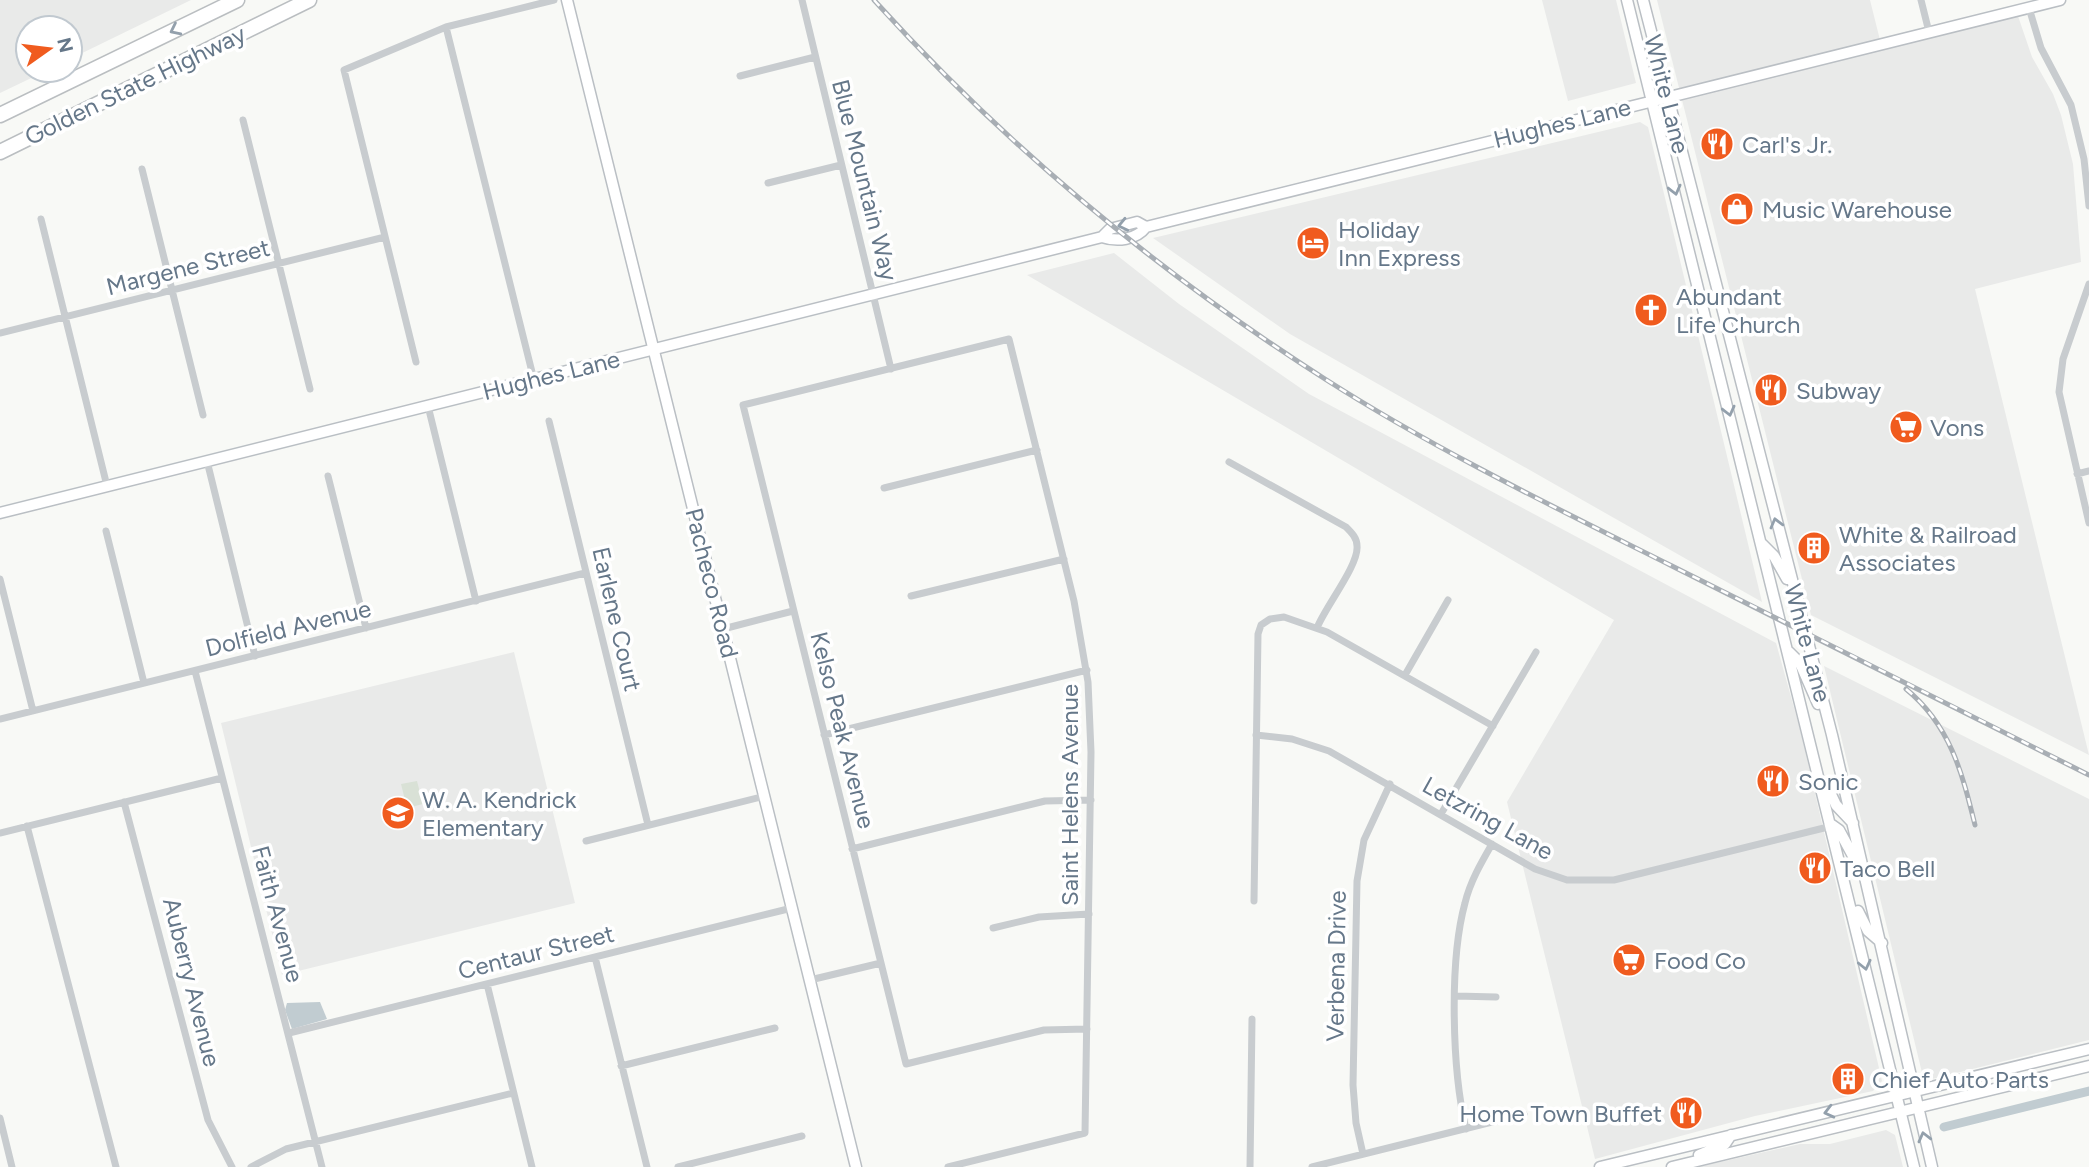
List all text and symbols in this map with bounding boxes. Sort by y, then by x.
north arrow [14,14,84,84]
street label: Golden State Highway [20,19,250,151]
one-way arrow [170,21,182,35]
street label: White Lane [1638,32,1696,156]
text: N [52,35,78,55]
street label: Blue Mountain Way [826,76,904,284]
street label: Hughes Lane [1490,92,1634,154]
restaurant icon: Carl's Jr. [1698,125,1736,163]
place label: Carl's Jr. [1742,130,1832,159]
one-way arrow [1667,184,1681,196]
shop icon: Music Warehouse [1718,190,1756,228]
place label: Music Warehouse [1762,195,1952,224]
place label: Holiday Inn Express [1338,215,1461,272]
one-way arrow [1117,217,1129,232]
hotel icon: Holiday Inn Express [1294,224,1332,262]
street label: Margene Street [103,233,273,301]
place label: Abundant Life Church [1676,282,1800,339]
church icon: Abundant Life Church [1632,291,1670,329]
street label: Hughes Lane [479,344,623,406]
restaurant icon: Subway [1752,371,1790,409]
place label: Subway [1796,376,1881,405]
one-way arrow [1721,405,1736,417]
supermarket icon: Vons [1887,408,1925,446]
place label: Vons [1930,413,1984,442]
street label: Pacheco Road [679,505,745,661]
one-way arrow [1770,518,1784,530]
place label: White & Railroad Associates [1839,520,2017,577]
building icon: White & Railroad Associates [1795,529,1833,567]
street label: Earlene Court [586,544,648,694]
street label: White Lane [1778,581,1838,705]
street label: Dolfield Avenue [202,593,374,663]
street label: Kelso Peak Avenue [805,629,881,831]
street label: Saint Helens Avenue [1055,684,1084,906]
restaurant icon: Sonic [1754,762,1792,800]
place label: Sonic [1798,767,1859,796]
street label: Letzring Lane [1418,770,1558,866]
place label: W. A. Kendrick Elementary [422,785,577,842]
school or university icon: W. A. Kendrick Elementary [379,794,417,832]
street label: Faith Avenue [246,843,310,985]
restaurant icon: Taco Bell [1796,849,1834,887]
place label: Taco Bell [1840,854,1935,883]
street label: Verbena Drive [1320,890,1352,1042]
street label: Auberry Avenue [157,895,227,1069]
street label: Centaur Street [455,919,617,985]
supermarket icon: Food Co [1610,941,1648,979]
place label: Food Co [1654,946,1746,975]
one-way arrow [1857,959,1872,971]
building icon: Chief Auto Parts [1829,1060,1867,1098]
place label: Chief Auto Parts [1872,1065,2049,1094]
restaurant icon: Home Town Buffet [1667,1094,1705,1132]
place label: Home Town Buffet [1459,1099,1662,1128]
one-way arrow [1824,1104,1836,1118]
one-way arrow [1918,1132,1932,1144]

